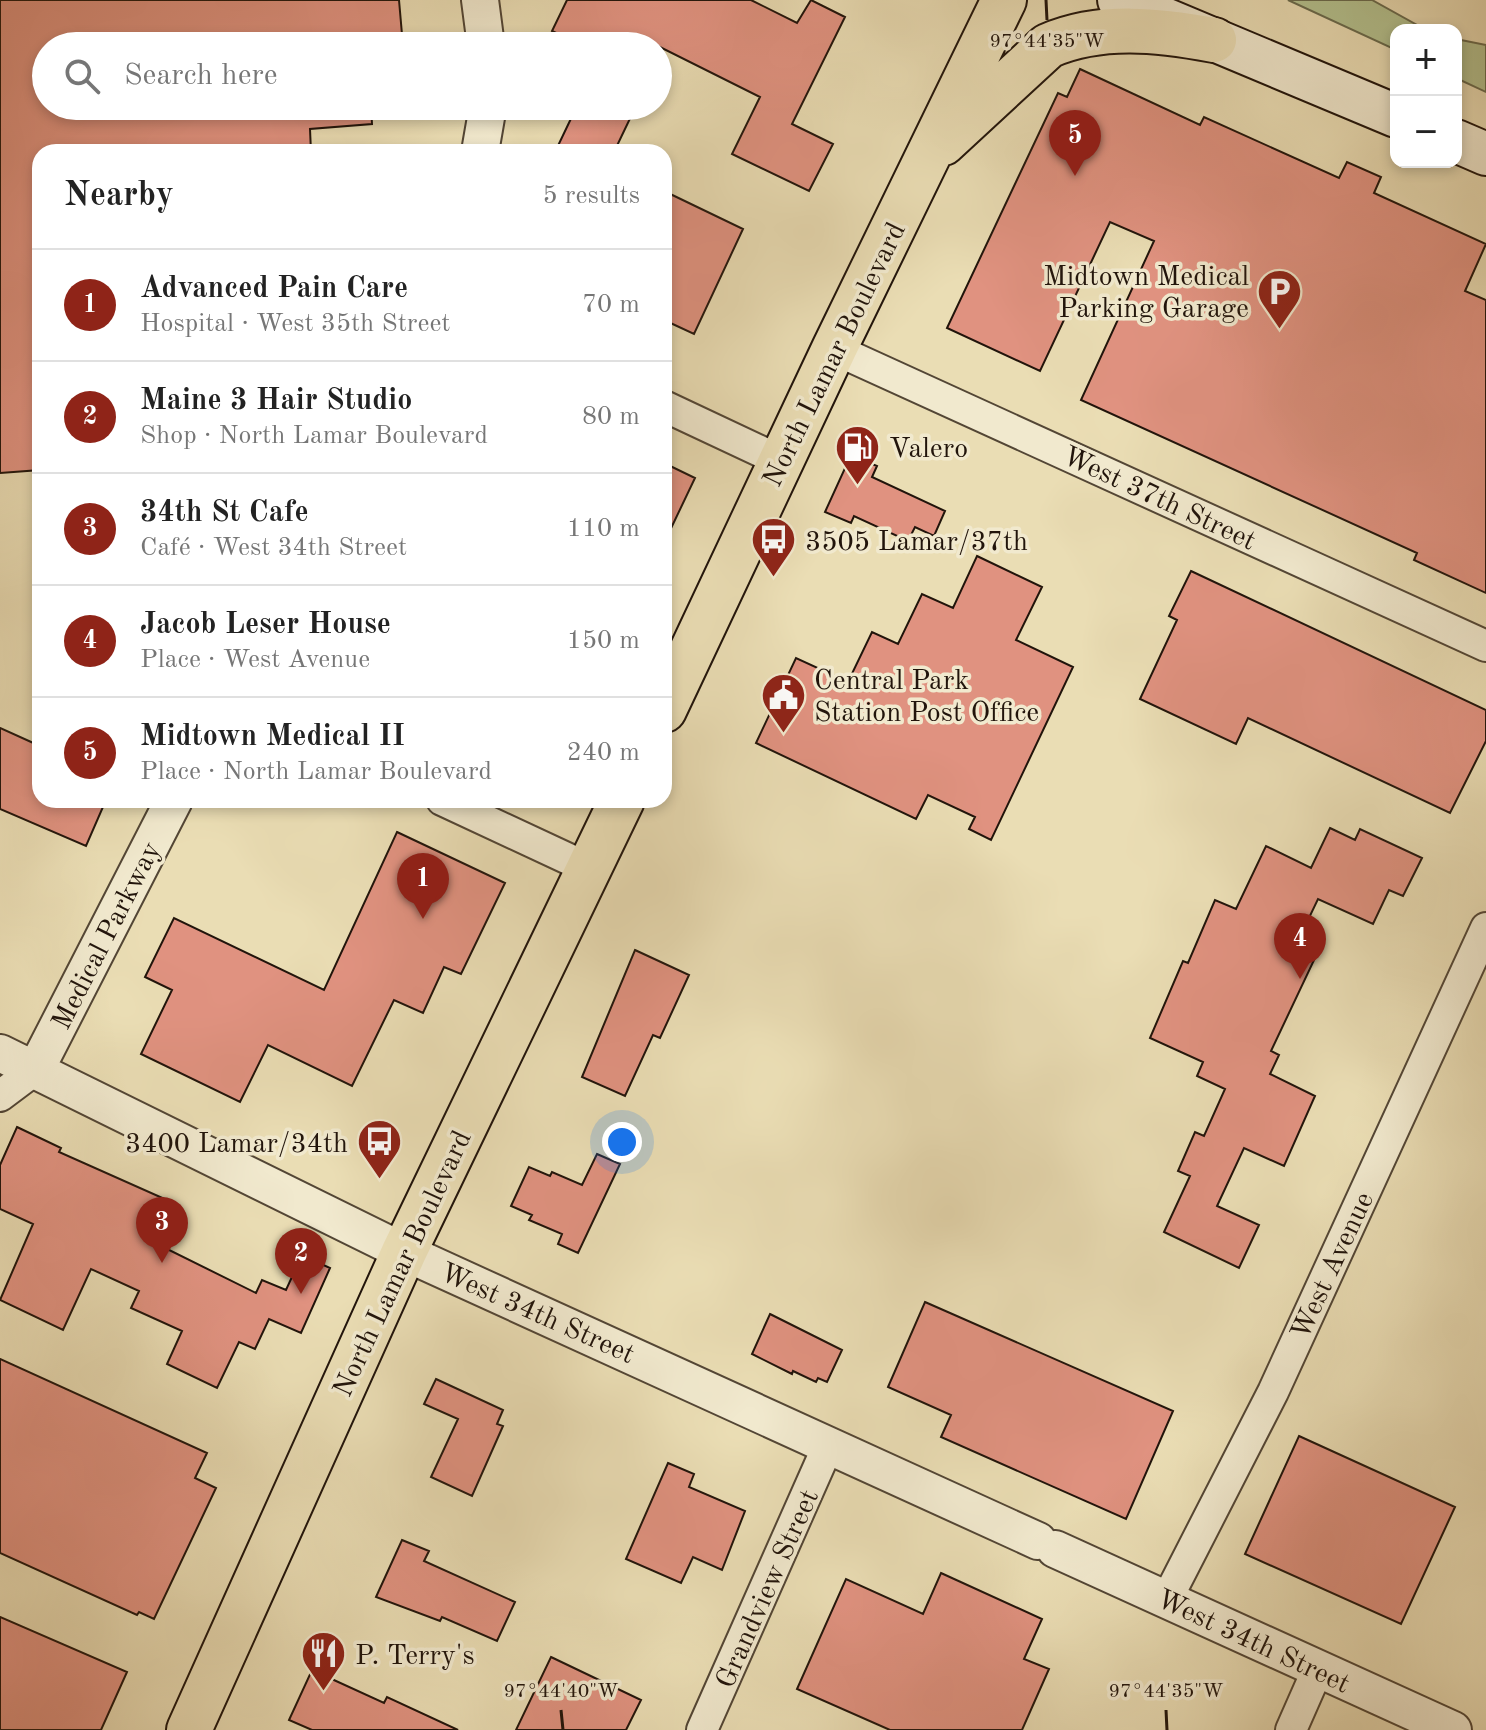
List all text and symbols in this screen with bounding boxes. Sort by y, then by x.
map controls [1390,24,1462,168]
button: + [1390,24,1462,96]
search box [32,32,672,120]
text: 97°44'35"W [989,32,1105,52]
icon: search [60,54,104,98]
text: Search here [124,61,278,91]
button: − [1390,96,1462,168]
pin: 5 [1049,110,1101,176]
text: Nearby [64,179,174,213]
text: 5 results [542,183,640,209]
street label: North Lamar Boulevard [759,219,912,492]
place label: Midtown Medical Parking Garage [1043,264,1249,324]
parking icon: Midtown Medical Parking Garage [1256,267,1304,330]
text: Advanced Pain Care [140,274,408,304]
text: 1 [82,292,98,318]
text: 70 m [582,292,640,318]
text: Hospital · West 35th Street [140,311,450,337]
text: Maine 3 Hair Studio [140,386,412,416]
text: 2 [82,404,98,430]
text: 80 m [582,404,640,430]
text: Shop · North Lamar Boulevard [140,423,488,449]
fuel station icon: Valero [834,423,882,486]
place label: Valero [889,436,968,464]
street label: West 37th Street [1058,443,1260,557]
text: 34th St Cafe [140,498,309,528]
text: 3 [82,516,98,542]
text: 110 m [567,516,640,542]
bus stop icon: 3505 Lamar/37th [750,516,798,579]
place label: 3505 Lamar/37th [805,529,1028,557]
text: Café · West 34th Street [140,535,407,561]
text: Jacob Leser House [140,610,391,640]
text: 4 [82,628,98,654]
text: 150 m [567,628,640,654]
text: Place · West Avenue [140,647,370,673]
place label: Central Park Station Post Office [814,668,1039,728]
public building icon: Central Park Station Post Office [759,671,807,734]
text: Midtown Medical II [140,722,405,752]
text: 5 [82,740,98,766]
text: 240 m [567,740,640,766]
text: Place · North Lamar Boulevard [140,759,492,785]
street label: Medical Parkway [48,838,167,1035]
pin: 1 [397,853,449,919]
pin: 4 [1274,913,1326,979]
bus stop icon: 3400 Lamar/34th [355,1118,403,1181]
your location [602,1122,642,1162]
street label: North Lamar Boulevard [330,1127,478,1402]
place label: 3400 Lamar/34th [125,1131,348,1159]
street label: West Avenue [1287,1188,1380,1344]
pin: 3 [136,1197,188,1263]
pin: 2 [275,1228,327,1294]
street label: West 34th Street [435,1259,638,1370]
street label: Grandview Street [712,1486,825,1693]
street label: West 34th Street [1152,1586,1354,1700]
restaurant icon: P. Terry's [300,1630,348,1693]
place label: P. Terry's [355,1643,475,1671]
text: 97°44'40"W [503,1682,619,1702]
text: 97°44'35"W [1108,1682,1224,1702]

